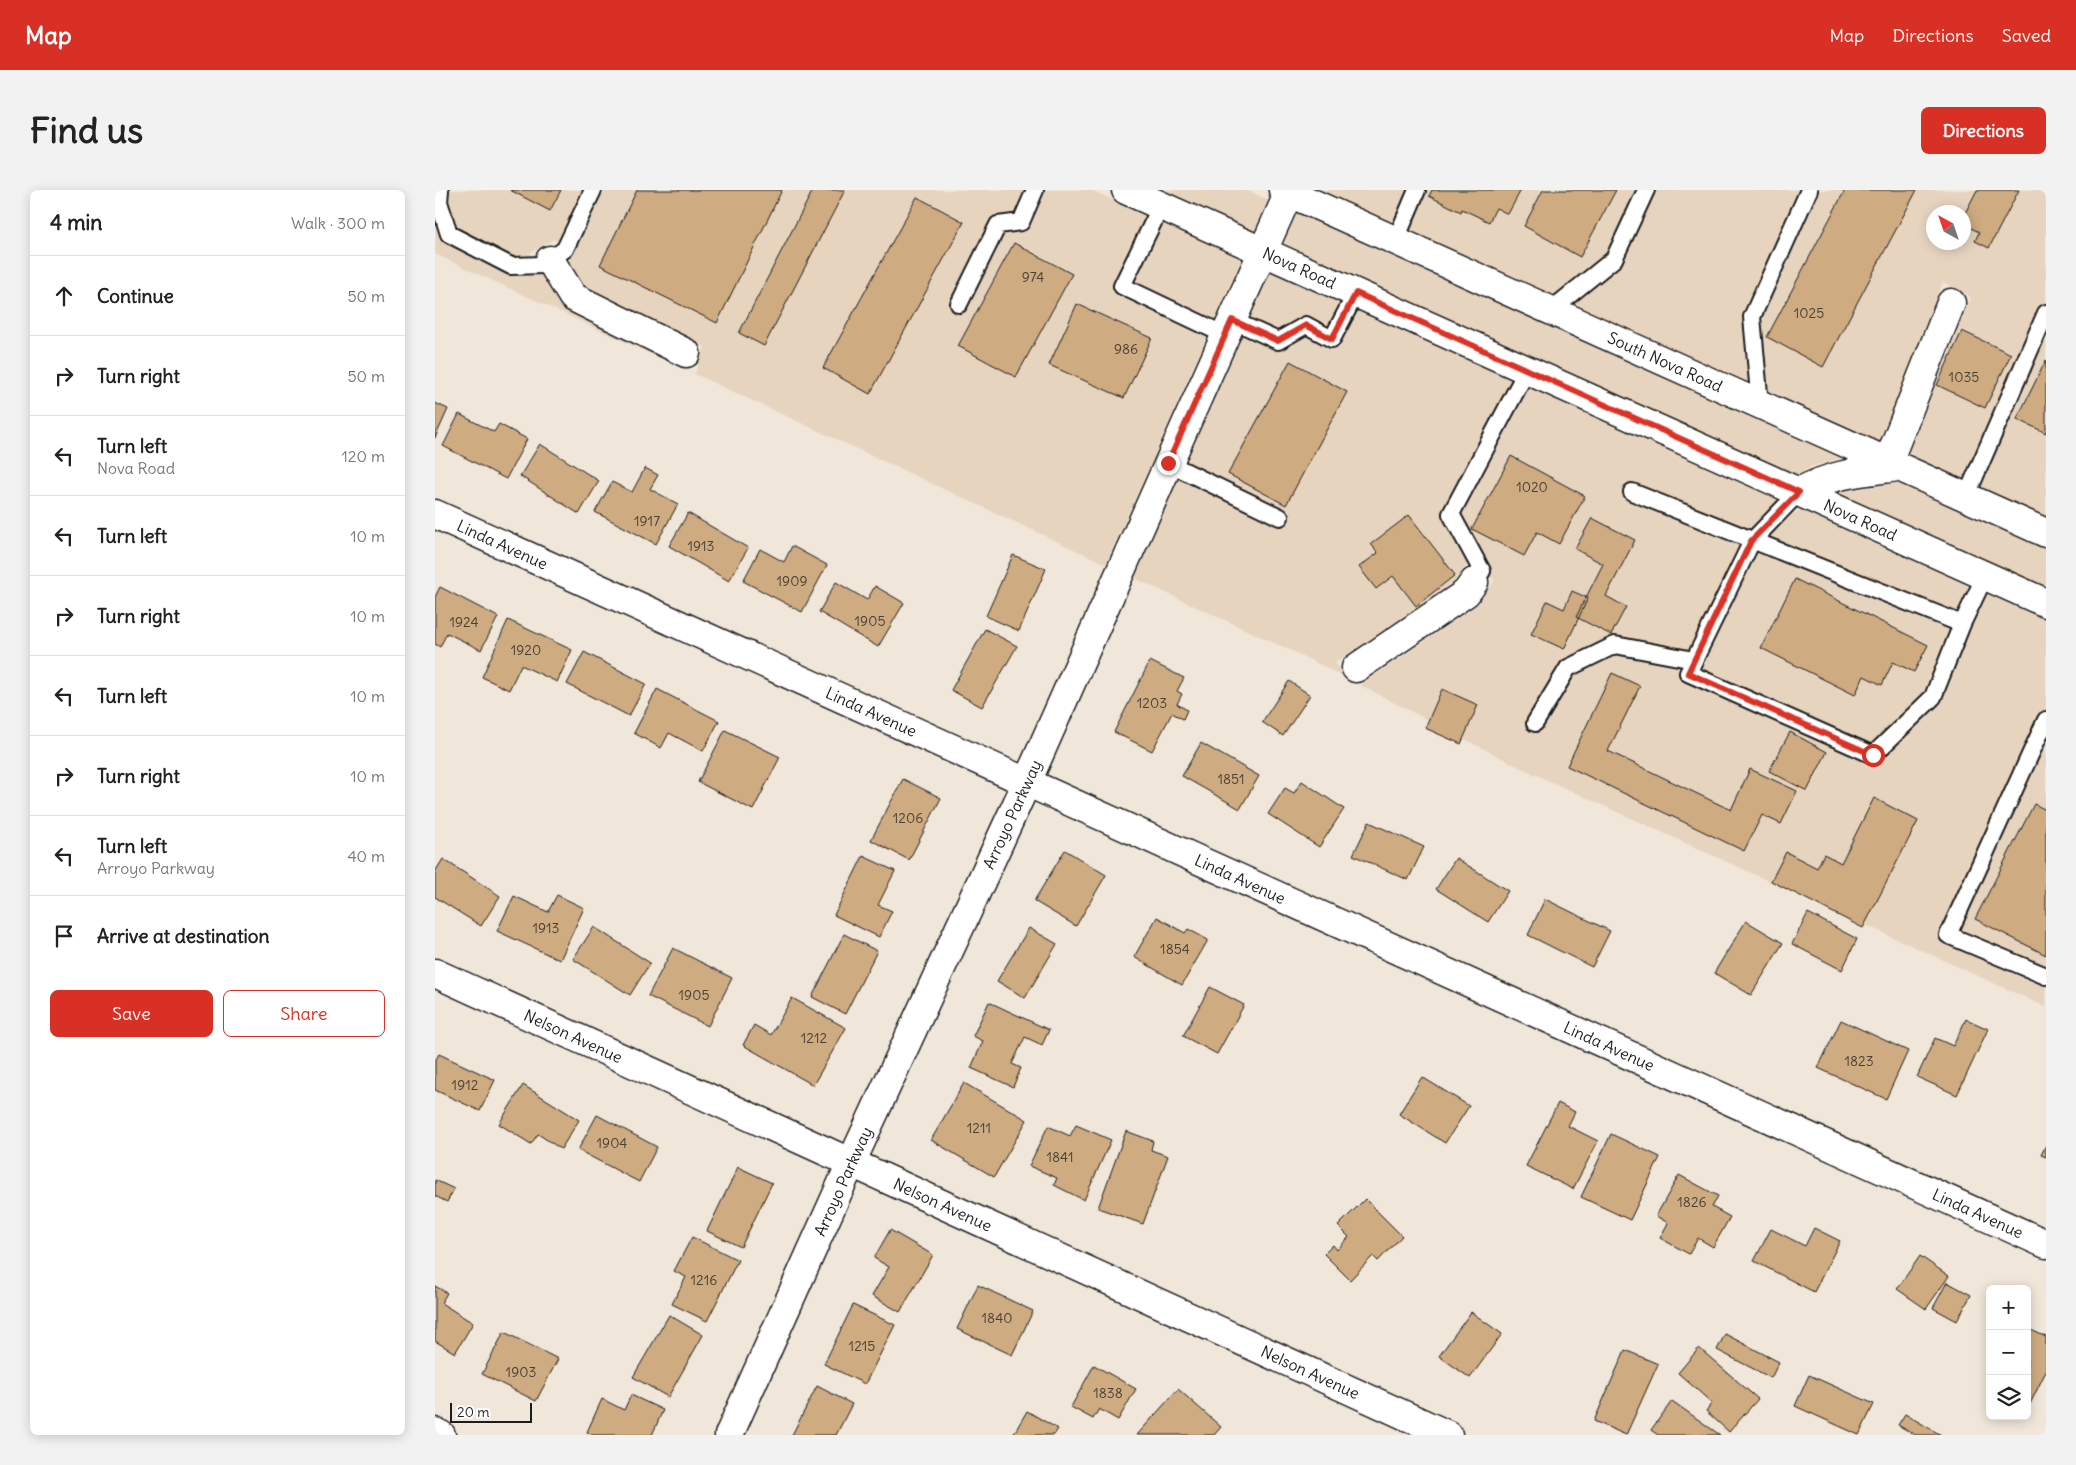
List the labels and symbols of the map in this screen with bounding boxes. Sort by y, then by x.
north arrow [1926,205,1971,250]
street label: Nova Road [1260,243,1339,293]
house number: 974 [1022,268,1044,286]
house number: 1025 [1794,304,1824,322]
street label: South Nova Road [1605,327,1726,396]
house number: 986 [1114,340,1138,358]
house number: 1035 [1949,368,1979,386]
route end [1157,452,1180,475]
house number: 1020 [1516,478,1548,496]
street label: Nova Road [1821,495,1900,545]
house number: 1917 [634,512,660,530]
street label: Linda Avenue [454,515,551,574]
house number: 1913 [687,537,715,555]
house number: 1909 [777,572,807,590]
house number: 1905 [855,612,885,630]
house number: 1924 [449,613,479,631]
house number: 1920 [511,641,541,659]
street label: Linda Avenue [823,682,920,741]
house number: 1203 [1137,694,1167,712]
route start [1862,744,1885,767]
street label: Arroyo Parkway [978,757,1046,872]
house number: 1851 [1217,770,1245,788]
house number: 1206 [893,809,923,827]
street label: Linda Avenue [1192,850,1289,908]
house number: 1913 [532,919,560,937]
house number: 1854 [1160,940,1190,958]
house number: 1905 [679,986,709,1004]
street label: Nelson Avenue [521,1005,626,1067]
street label: Linda Avenue [1561,1017,1658,1075]
house number: 1212 [801,1029,828,1047]
house number: 1823 [1844,1052,1874,1070]
house number: 1912 [452,1076,479,1094]
house number: 1211 [967,1119,991,1137]
street label: Arroyo Parkway [810,1124,876,1239]
house number: 1904 [597,1134,627,1152]
house number: 1841 [1046,1148,1074,1166]
street label: Nelson Avenue [890,1173,995,1236]
street label: Linda Avenue [1929,1184,2027,1242]
house number: 1826 [1677,1193,1707,1211]
house number: 1216 [691,1271,717,1289]
house number: 1840 [982,1309,1012,1327]
house number: 1215 [849,1337,875,1355]
street label: Nelson Avenue [1258,1341,1363,1403]
house number: 1903 [506,1363,536,1381]
house number: 1838 [1093,1384,1123,1402]
scale bar [450,1400,533,1423]

